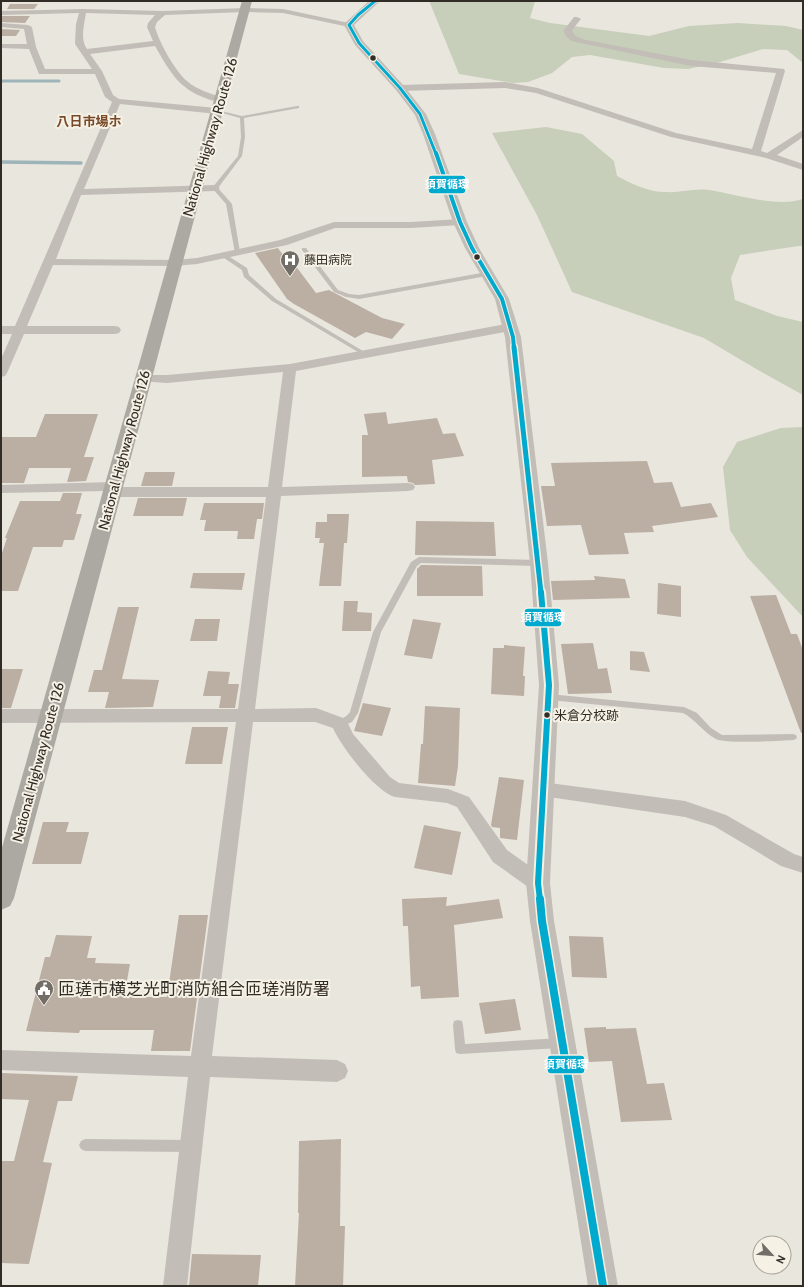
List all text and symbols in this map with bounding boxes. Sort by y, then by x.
unlabelled marker [368,53,378,63]
street label: National Highway Route 126 [179,55,241,219]
district label: 八日市場ホ [56,113,122,129]
line badge: 須賀循環 [428,175,466,194]
text: 須賀循環 [425,177,469,191]
hospital icon: 藤田病院 [279,249,301,277]
place label: 藤田病院 [304,252,352,267]
unlabelled marker [472,252,482,262]
street label: National Highway Route 126 [94,368,154,532]
line badge: 須賀循環 [524,608,562,627]
text: 須賀循環 [521,610,565,624]
street label: National Highway Route 126 [8,680,68,844]
place label: 米倉分校跡 [554,707,619,723]
marker: 米倉分校跡 [542,710,552,720]
public building icon: 匝瑳市横芝光町消防組合匝瑳消防署 [33,978,55,1006]
place label: 匝瑳市横芝光町消防組合匝瑳消防署 [58,979,330,999]
line badge: 須賀循環 [547,1055,585,1074]
text: 須賀循環 [544,1057,588,1071]
north arrow [752,1235,792,1275]
text: N [773,1253,789,1266]

